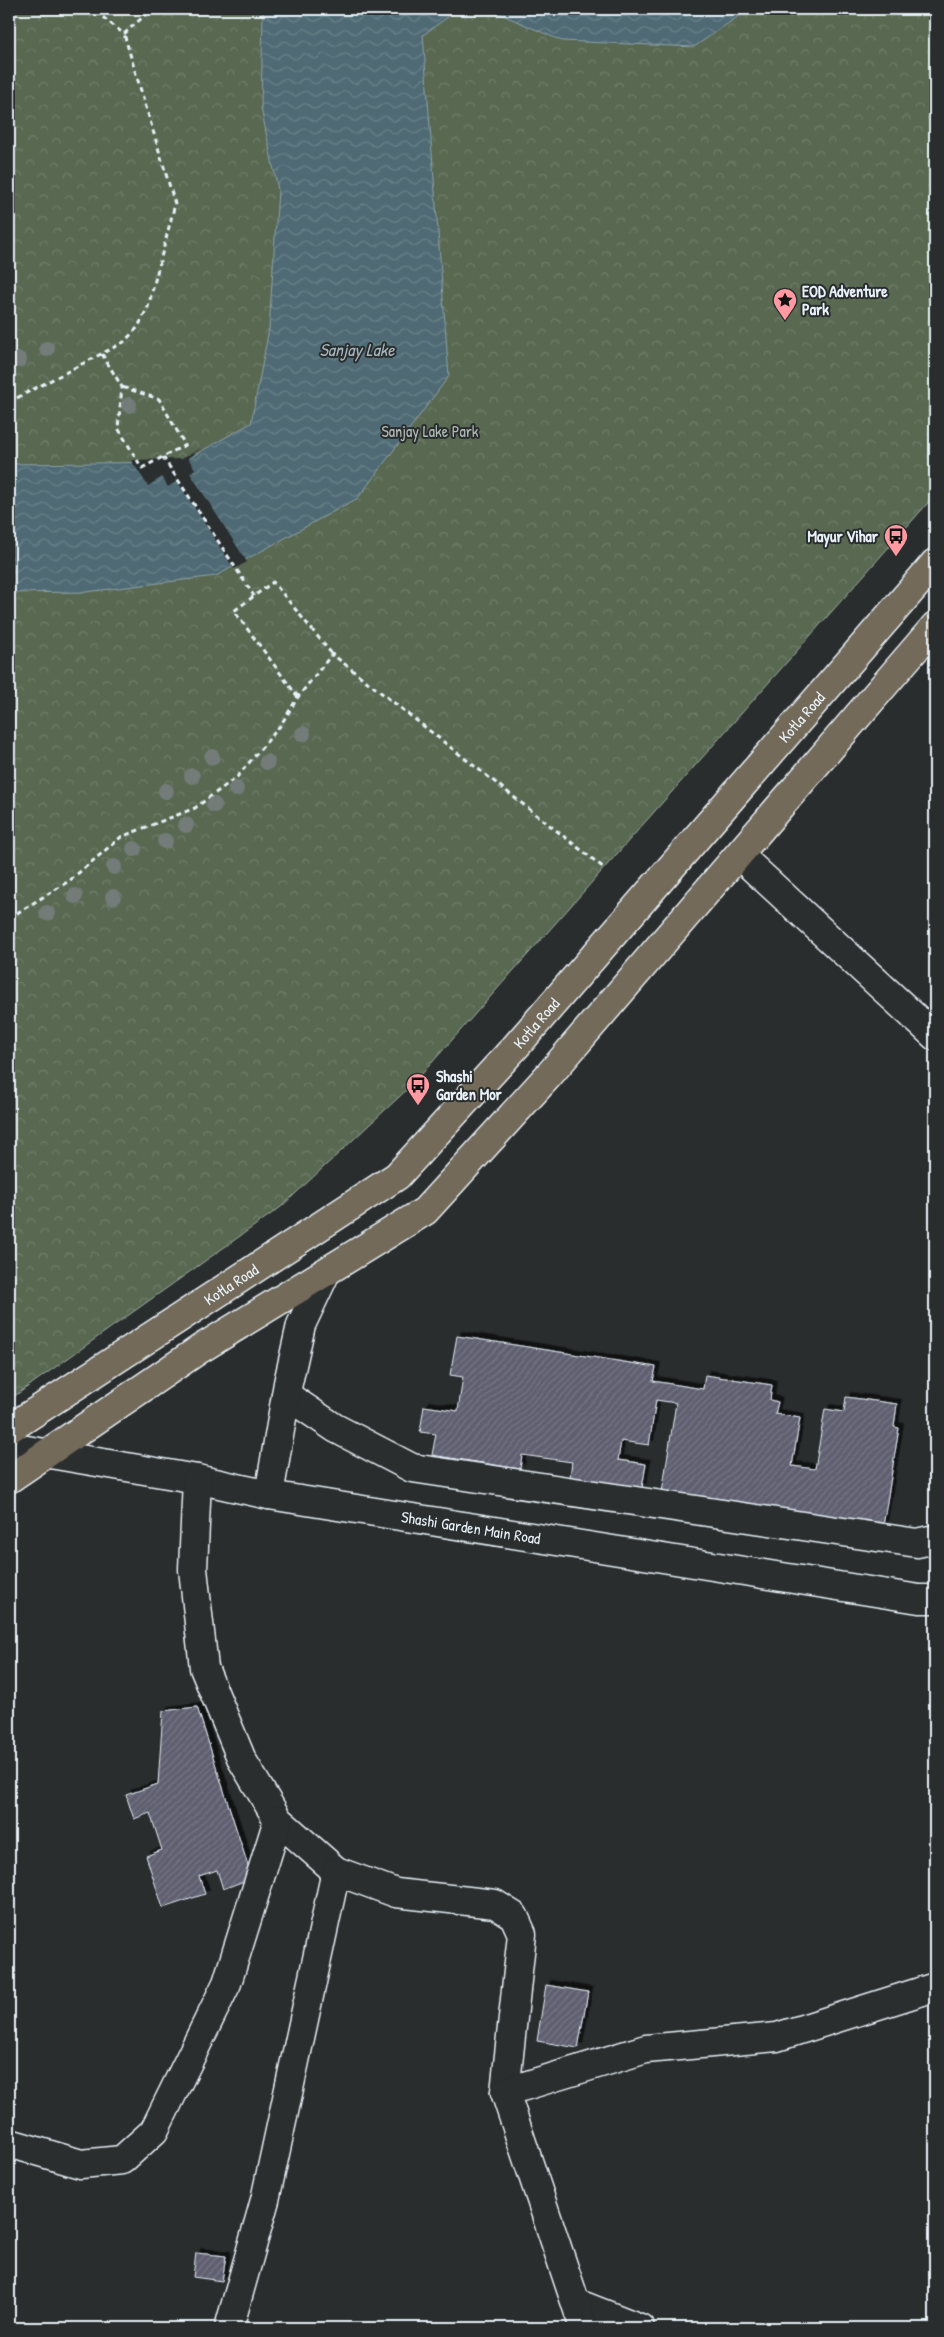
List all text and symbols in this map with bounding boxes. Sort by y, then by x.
place label: EOD Adventure Park [802,280,888,320]
place icon: EOD Adventure Park [772,287,798,321]
water label: Sanjay Lake [320,337,395,362]
park label: Sanjay Lake Park [381,420,479,442]
bus stop icon: Mayur Vihar [883,523,909,557]
place label: Mayur Vihar [807,525,879,548]
street label: Kotla Road [773,687,830,747]
street label: Kotla Road [508,993,564,1053]
place label: Shashi Garden Mor [436,1065,503,1105]
bus stop icon: Shashi Garden Mor [405,1072,431,1106]
street label: Kotla Road [199,1258,262,1310]
street label: Shashi Garden Main Road [400,1505,542,1549]

